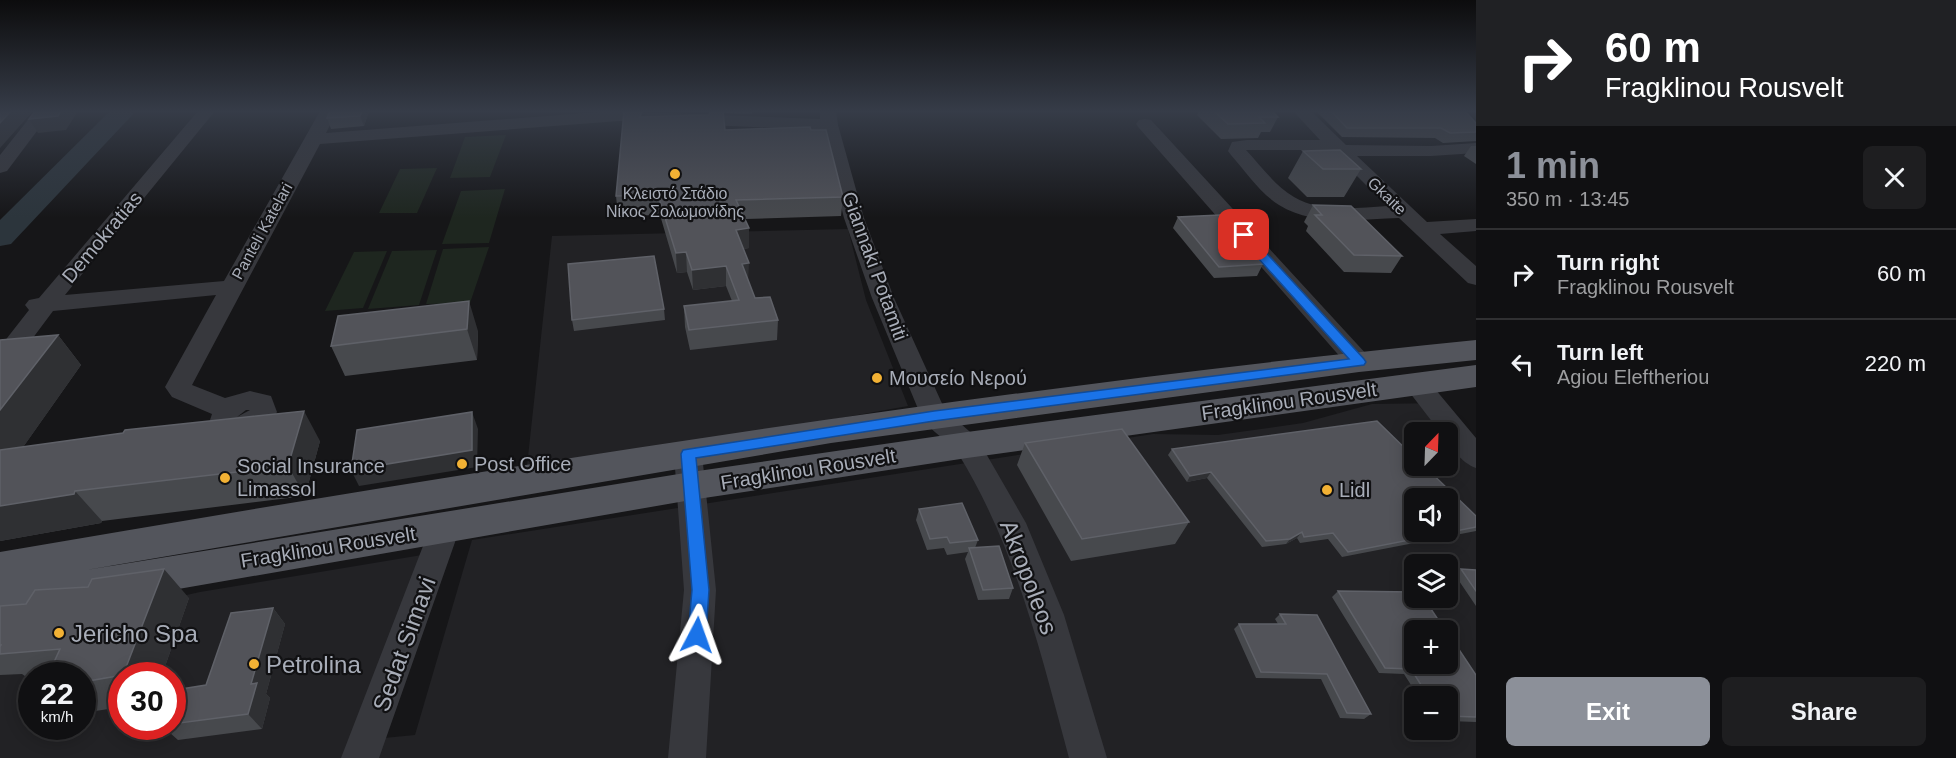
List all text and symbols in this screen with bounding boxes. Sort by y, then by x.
icon: right [1506,24,1584,102]
text: 60 m [1605,24,1701,71]
text: Fragklinou Rousvelt [1605,73,1844,103]
text: 1 min [1506,145,1600,186]
button: close [1863,146,1926,209]
marker: Κλειστό Στάδιο Νίκος Σολωμονίδης [668,167,682,181]
street label: Gkaite [1364,174,1410,218]
street label: Panteli Katelari [228,180,296,282]
place label: Κλειστό Στάδιο Νίκος Σολωμονίδης [606,185,744,220]
street label: Demokratias [57,187,147,287]
text: 350 m · 13:45 [1506,188,1629,210]
street label: Giannaki Potamiti [838,189,912,343]
pin [1218,209,1269,260]
icon: arrive [1227,218,1260,251]
text: Turn right [1557,250,1659,275]
icon: right [1506,258,1539,291]
text: 60 m [1877,261,1926,286]
text: Fragklinou Rousvelt [1557,276,1734,298]
text: Turn left [1557,340,1643,365]
icon: left [1506,348,1539,381]
text: 220 m [1865,351,1926,376]
text: Agiou Eleftheriou [1557,366,1709,388]
place label: Μουσείο Νερού [889,367,1027,389]
marker: Μουσείο Νερού [870,371,884,385]
street label: Fragklinou Rousvelt [1200,378,1378,424]
north arrow [1404,422,1458,476]
map controls [1404,422,1458,740]
street label: Fragklinou Rousvelt [719,444,897,494]
place label: Post Office [474,453,571,475]
place label: Social Insurance Limassol [237,455,385,500]
marker: Post Office [455,457,469,471]
marker: Social Insurance Limassol [218,471,232,485]
place label: Lidl [1339,479,1370,501]
marker: Lidl [1320,483,1334,497]
button: sound [1404,488,1458,542]
street label: Akropoleos [995,516,1063,638]
street label: Fragklinou Rousvelt [239,522,417,572]
button: layers [1404,554,1458,608]
street label: Sedat Simavi [367,573,441,715]
position arrow [665,603,729,667]
place label: Jericho Spa [71,620,198,647]
button: + [1404,620,1458,674]
marker: Jericho Spa [52,626,66,640]
place label: Petrolina [266,651,361,678]
marker: Petrolina [247,657,261,671]
speed limit sign: 30 [108,662,186,740]
text: 22 [40,677,74,710]
button: Exit [1506,677,1710,746]
button: Share [1722,677,1926,746]
button: − [1404,686,1458,740]
text: km/h [41,708,73,725]

